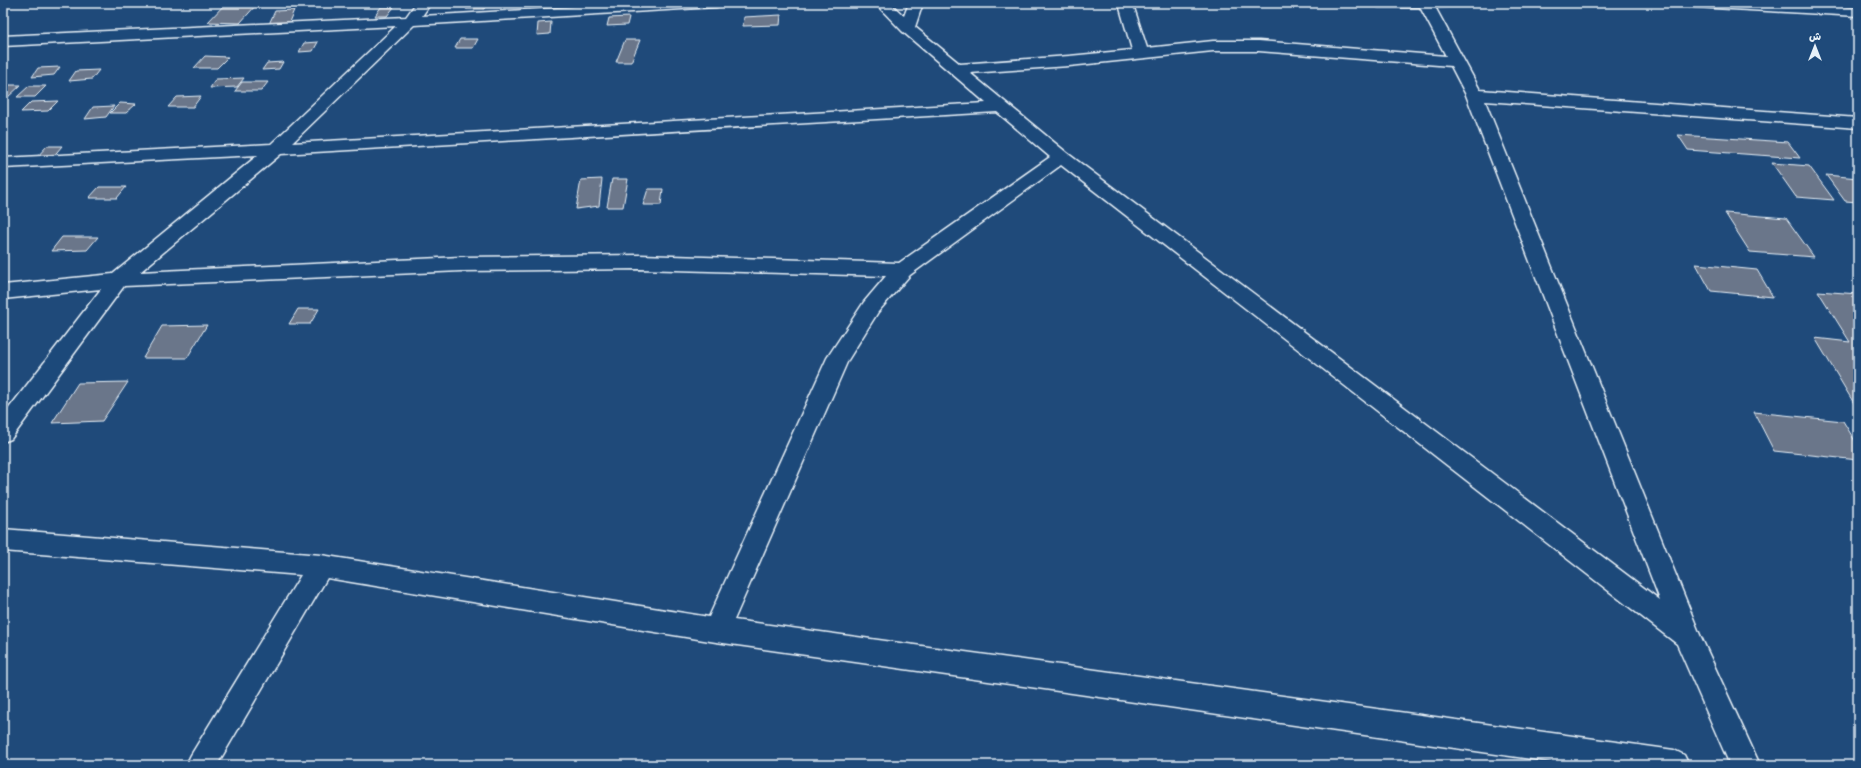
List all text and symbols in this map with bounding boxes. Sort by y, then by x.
north arrow [1795,26,1835,66]
text: ش [1809,30,1821,44]

